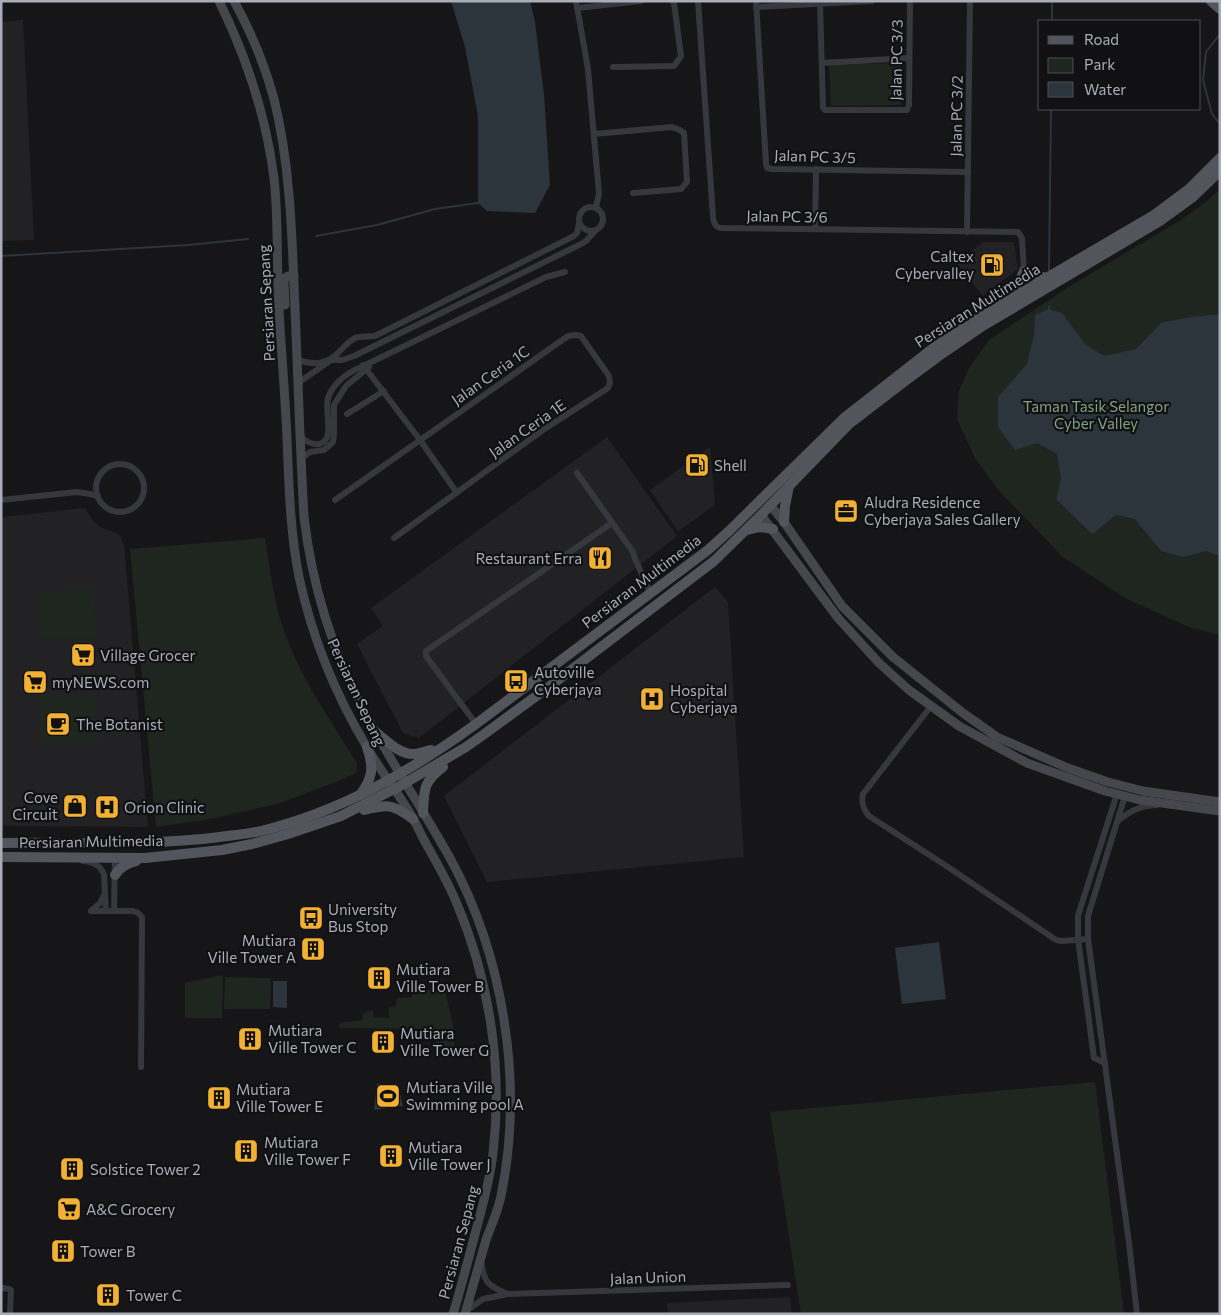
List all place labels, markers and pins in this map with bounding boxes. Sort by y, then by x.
place label: Caltex Cybervalley [895,247,974,282]
fuel station icon: Caltex Cybervalley [979,252,1005,278]
fuel station icon: Shell [684,452,710,478]
place label: Shell [714,456,747,474]
place label: Aludra Residence Cyberjaya Sales Gallery [864,493,1021,528]
office icon: Aludra Residence Cyberjaya Sales Gallery [833,498,859,524]
restaurant icon: Restaurant Erra [587,545,613,571]
place label: Restaurant Erra [475,549,582,567]
supermarket icon: Village Grocer [70,642,96,668]
place label: Village Grocer [100,646,195,664]
place label: Autoville Cyberjaya [534,663,601,698]
bus stop icon: Autoville Cyberjaya [503,668,529,694]
supermarket icon: myNEWS.com [22,669,48,695]
place label: myNEWS.com [52,673,149,691]
place label: Hospital Cyberjaya [670,681,737,716]
hospital icon: Hospital Cyberjaya [639,686,665,712]
cafe icon: The Botanist [45,711,71,737]
place label: The Botanist [76,715,163,733]
place label: Cove Circuit [12,788,58,823]
shop icon: Cove Circuit [62,793,88,819]
hospital icon: Orion Clinic [94,794,120,820]
place label: Orion Clinic [124,798,204,816]
place label: University Bus Stop [328,900,397,935]
bus stop icon: University Bus Stop [298,905,324,931]
place label: Mutiara Ville Tower A [207,931,296,966]
building icon: Mutiara Ville Tower A [300,936,326,962]
place label: Mutiara Ville Tower B [396,960,484,995]
building icon: Mutiara Ville Tower B [366,965,392,991]
place label: Mutiara Ville Tower C [268,1021,357,1056]
place label: Mutiara Ville Tower G [400,1024,489,1059]
building icon: Mutiara Ville Tower C [237,1026,263,1052]
building icon: Mutiara Ville Tower G [370,1029,396,1055]
place label: Mutiara Ville Swimming pool A [406,1078,524,1113]
place label: Mutiara Ville Tower E [236,1080,323,1115]
sports icon: Mutiara Ville Swimming pool A [375,1083,401,1109]
building icon: Mutiara Ville Tower E [206,1085,232,1111]
place label: Mutiara Ville Tower F [264,1133,351,1168]
building icon: Mutiara Ville Tower F [233,1138,259,1164]
place label: Mutiara Ville Tower J [408,1138,491,1173]
building icon: Mutiara Ville Tower J [378,1143,404,1169]
building icon: Solstice Tower 2 [59,1156,85,1182]
place label: Solstice Tower 2 [90,1160,201,1178]
supermarket icon: A&C Grocery [56,1196,82,1222]
place label: A&C Grocery [86,1200,175,1218]
building icon: Tower B [50,1238,76,1264]
place label: Tower B [80,1242,136,1260]
building icon: Tower C [95,1282,121,1308]
place label: Tower C [126,1286,182,1304]

